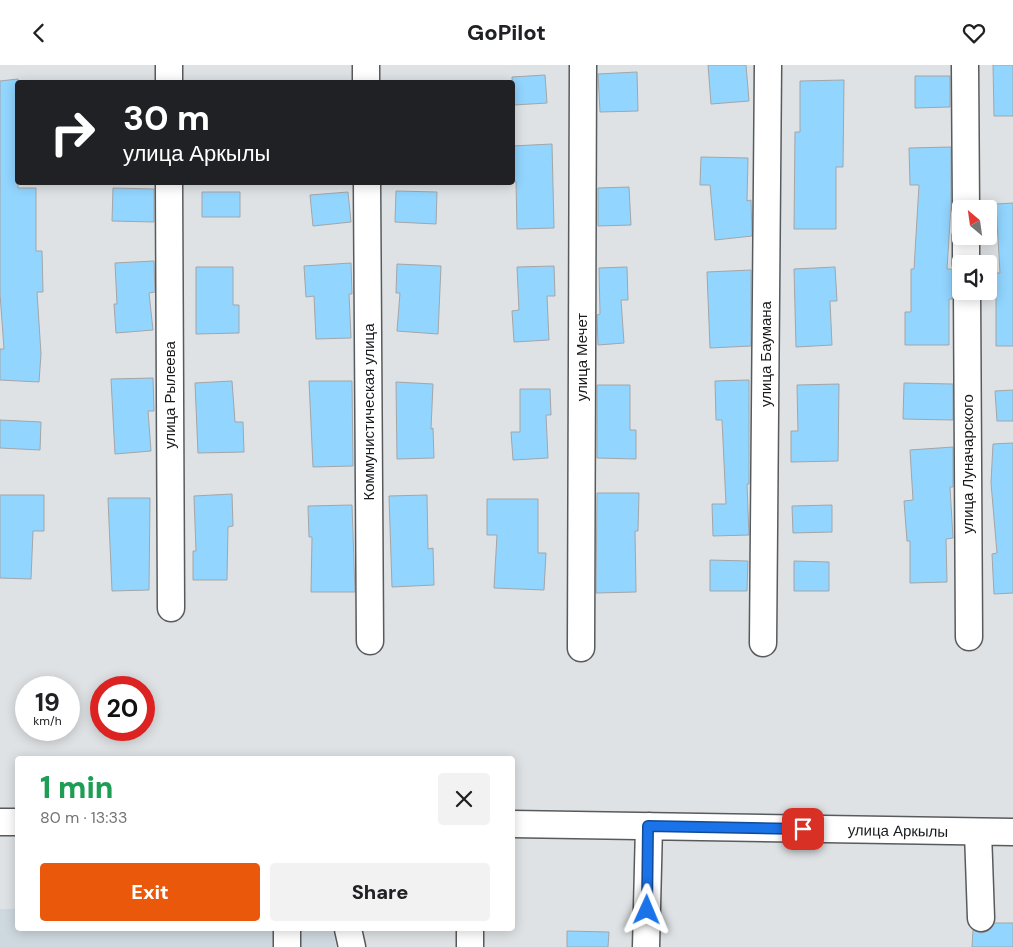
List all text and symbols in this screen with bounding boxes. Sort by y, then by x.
text: GoPilot [467,18,546,47]
icon: back [25,19,53,47]
icon: heart [960,19,988,47]
text: 30 m [123,95,210,141]
icon: right [40,100,105,165]
text: улица Аркылы [123,139,270,168]
north arrow [952,200,998,245]
map controls [952,200,997,300]
button: sound [952,255,997,300]
street label: улица Баумана [756,300,776,407]
street label: улица Мечет [572,313,592,401]
street label: Коммунистическая улица [359,323,379,501]
street label: улица Рылеева [160,341,180,449]
street label: улица Луначарского [958,394,978,534]
speed limit sign: 20 [90,676,155,741]
text: 19 [35,686,60,719]
text: km/h [33,713,62,729]
text: 1 min [40,768,113,807]
button: close [438,773,490,825]
text: 80 m · 13:33 [40,807,127,828]
pin [782,808,824,850]
icon: arrive [789,815,817,843]
street label: улица Аркылы [848,820,948,842]
button: Exit [40,863,260,921]
button: Share [270,863,490,921]
position arrow [620,883,672,935]

